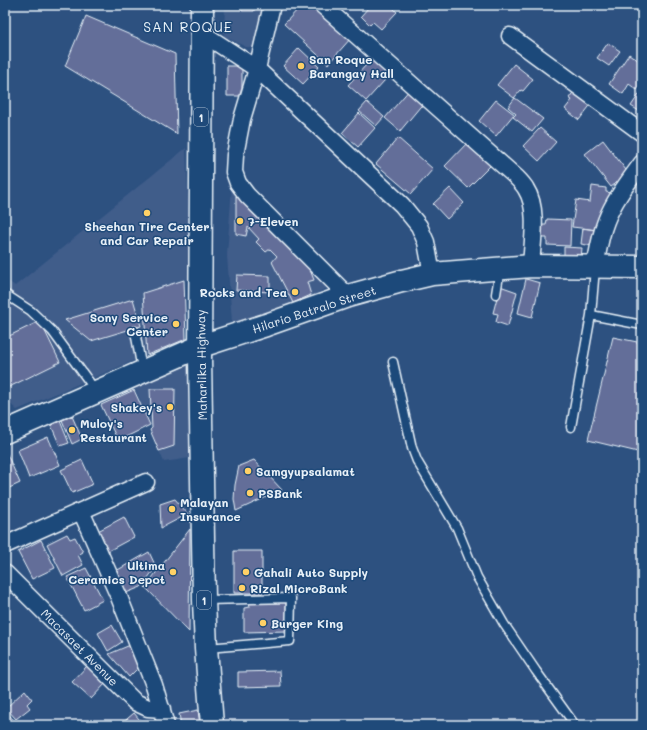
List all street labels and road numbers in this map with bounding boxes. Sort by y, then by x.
road number: 1 [194,108,208,126]
street label: Hilario Batralo Street [250,281,378,337]
street label: Maharlika Highway [192,310,210,420]
road number: 1 [197,591,211,609]
street label: Macasaet Avenue [38,605,122,689]

